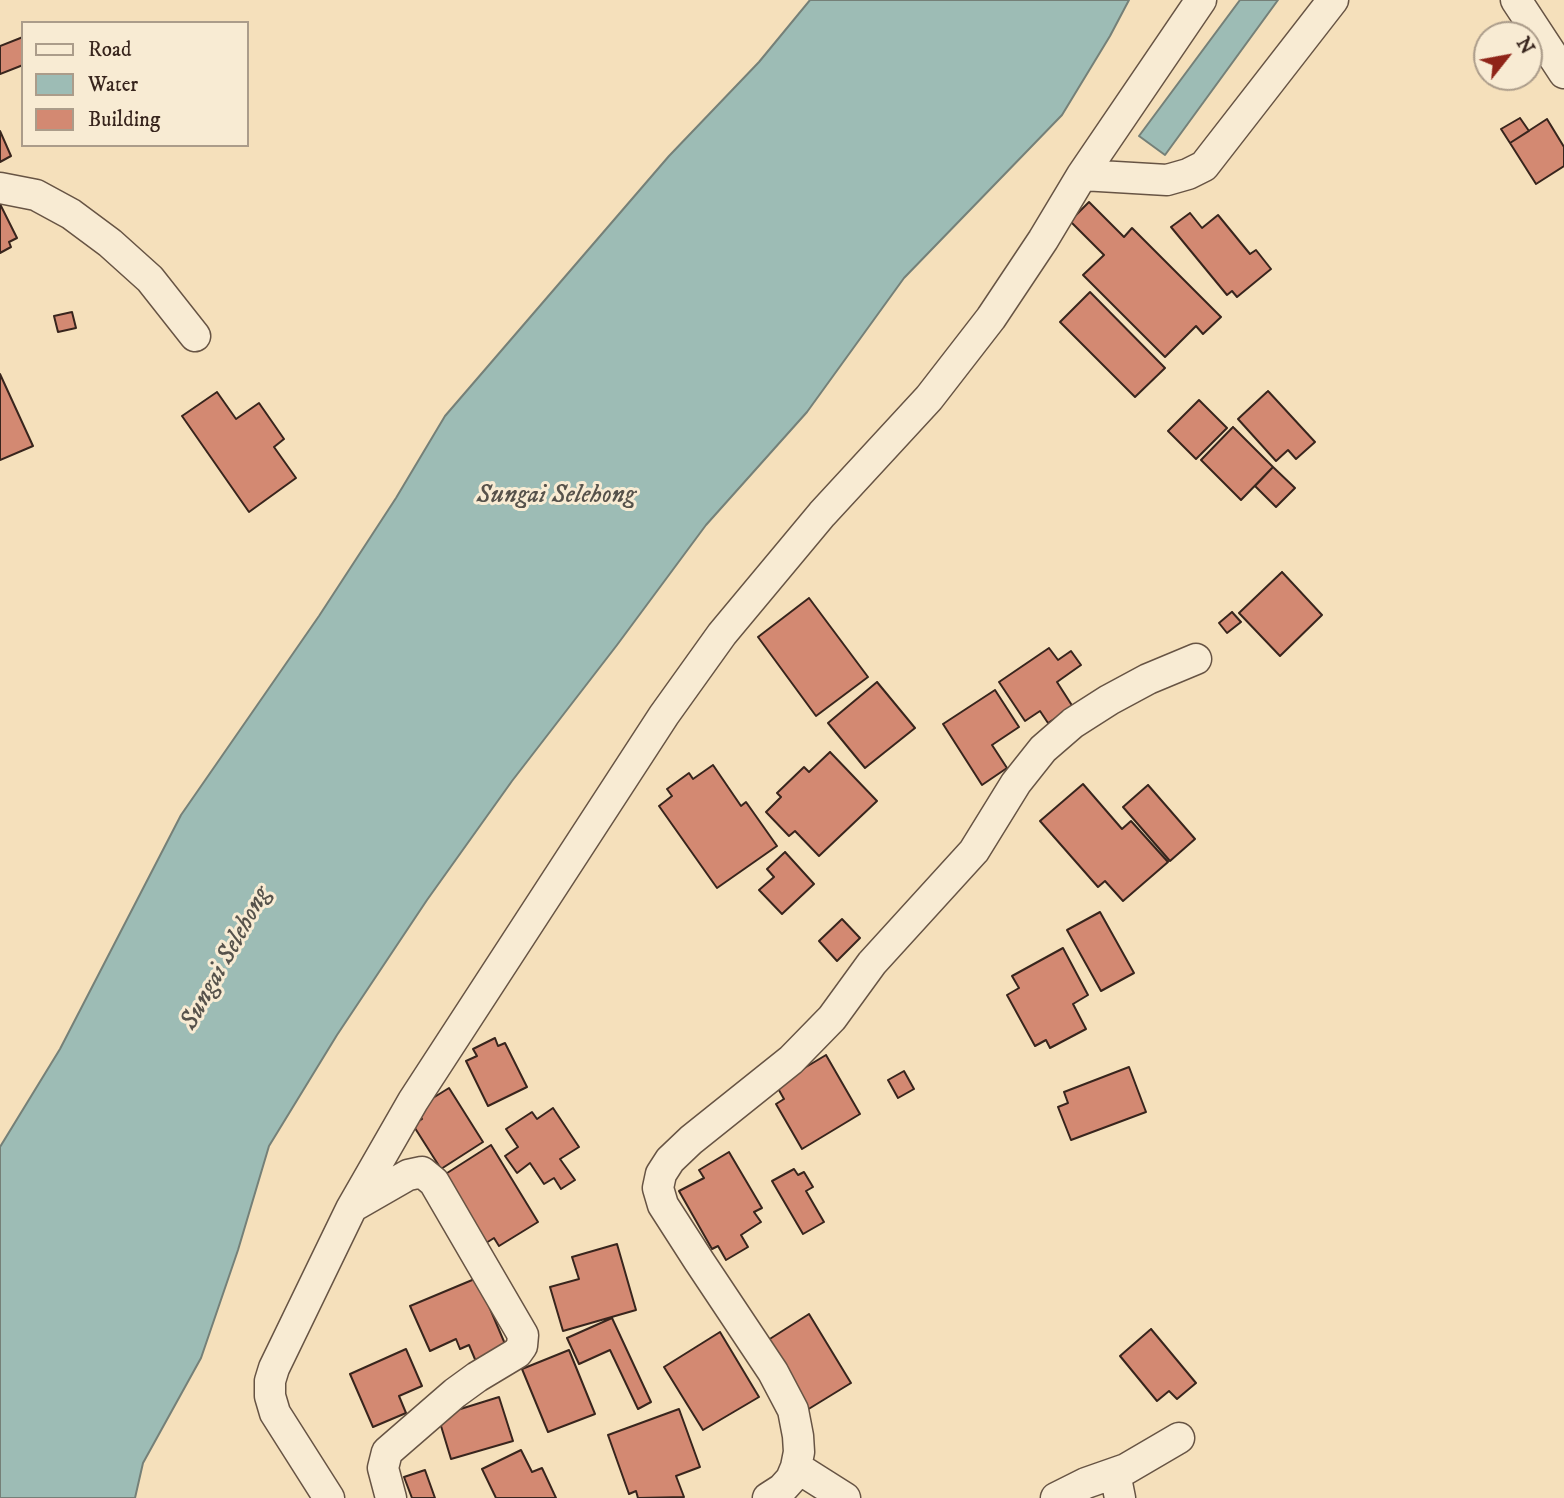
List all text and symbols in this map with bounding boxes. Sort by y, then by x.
legend [21,21,248,147]
north arrow [1473,21,1543,91]
text: N [1511,33,1539,59]
text: Road [88,37,132,63]
text: Water [88,72,138,98]
text: Building [88,107,160,133]
water label: Sungai Selehong [477,481,635,513]
water label: Sungai Selehong [175,882,279,1036]

